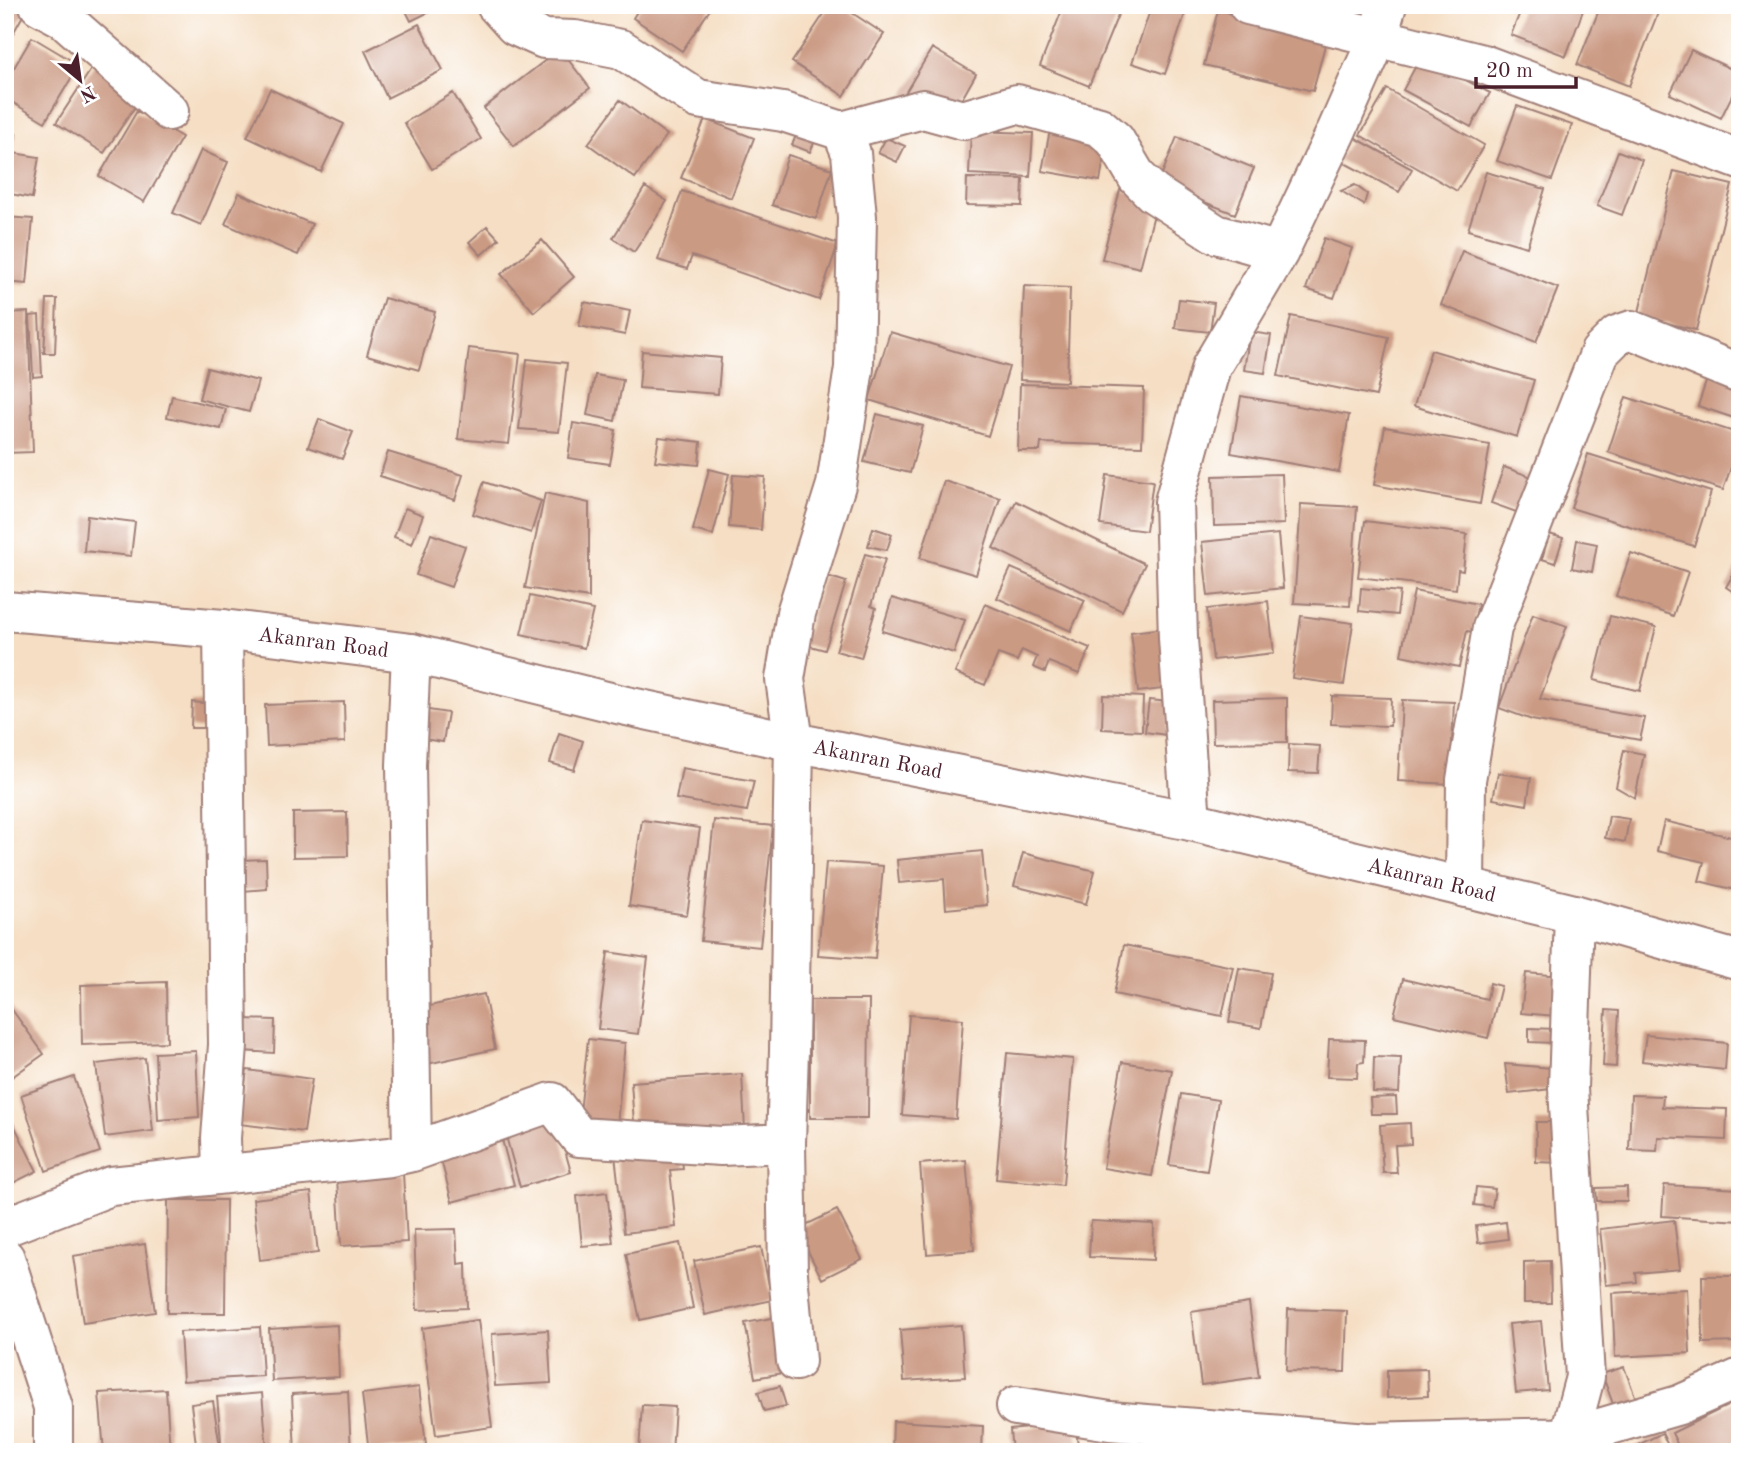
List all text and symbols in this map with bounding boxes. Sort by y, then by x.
north arrow [46,46,116,116]
scale bar [1476,46,1575,90]
text: 20 m [1486,61,1533,82]
text: N [76,81,98,105]
street label: Akanran Road [257,625,390,662]
street label: Akanran Road [811,737,944,783]
street label: Akanran Road [1365,855,1498,907]

